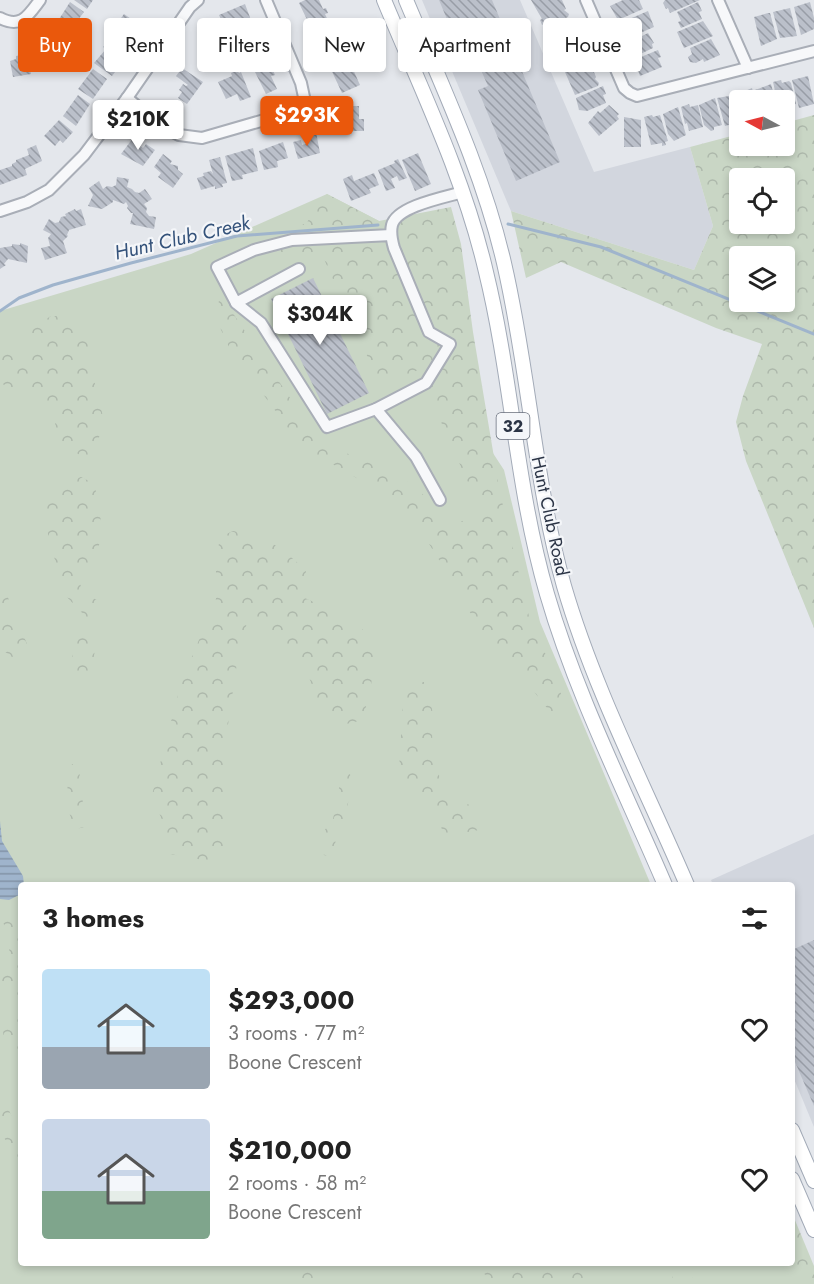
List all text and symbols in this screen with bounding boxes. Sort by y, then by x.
chip: Buy [18,18,92,72]
chip: Rent [104,18,185,72]
chip: Filters [197,18,291,72]
chip: New [303,18,386,72]
chip: Apartment [398,18,531,72]
chip: House [543,18,642,72]
north arrow [729,90,795,156]
map controls [729,90,795,312]
pin: $293K [265,96,349,147]
pin: $210K [96,100,180,151]
text: $293K [274,101,340,130]
text: $210K [107,105,169,134]
button: locate [729,168,795,234]
water label: Hunt Club Creek [111,208,254,268]
button: layers [729,246,795,312]
pin: $304K [278,295,362,346]
text: $304K [287,300,353,329]
road number: 32 [496,413,530,439]
street label: Hunt Club Road [525,454,575,578]
text: 3 homes [42,899,144,937]
icon: filters [738,902,771,935]
text: $293,000 [228,981,354,1019]
icon: home [90,993,162,1065]
icon: heart [738,1013,771,1046]
text: 3 rooms · 77 m² [228,1019,365,1048]
text: Boone Crescent [228,1048,362,1077]
text: $210,000 [228,1131,352,1169]
icon: home [90,1143,162,1215]
icon: heart [738,1163,771,1196]
text: 2 rooms · 58 m² [228,1169,366,1198]
text: Boone Crescent [228,1198,362,1227]

